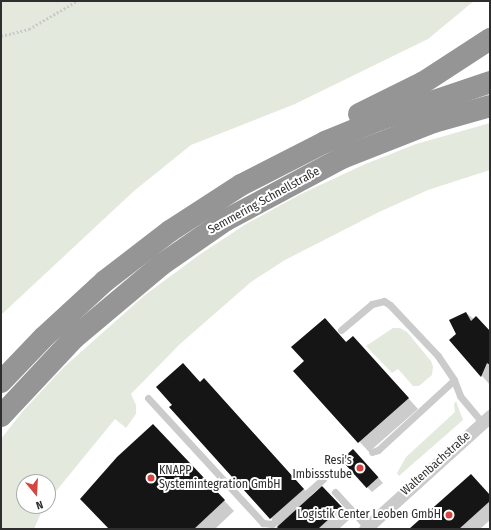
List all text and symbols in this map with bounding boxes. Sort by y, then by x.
street label: Semmering Schnellstraße [206,164,322,238]
street label: Waltenbachstraße [398,429,474,499]
place label: Resi's Imbissstube [293,454,352,482]
marker: Resi's Imbissstube [355,463,365,473]
place label: KNAPP Systemintegration GmbH [159,464,281,492]
marker: KNAPP Systemintegration GmbH [146,473,156,483]
north arrow [16,474,56,514]
text: N [34,498,45,512]
place label: Logistik Center Leoben GmbH [297,508,441,522]
marker: Logistik Center Leoben GmbH [444,510,454,520]

